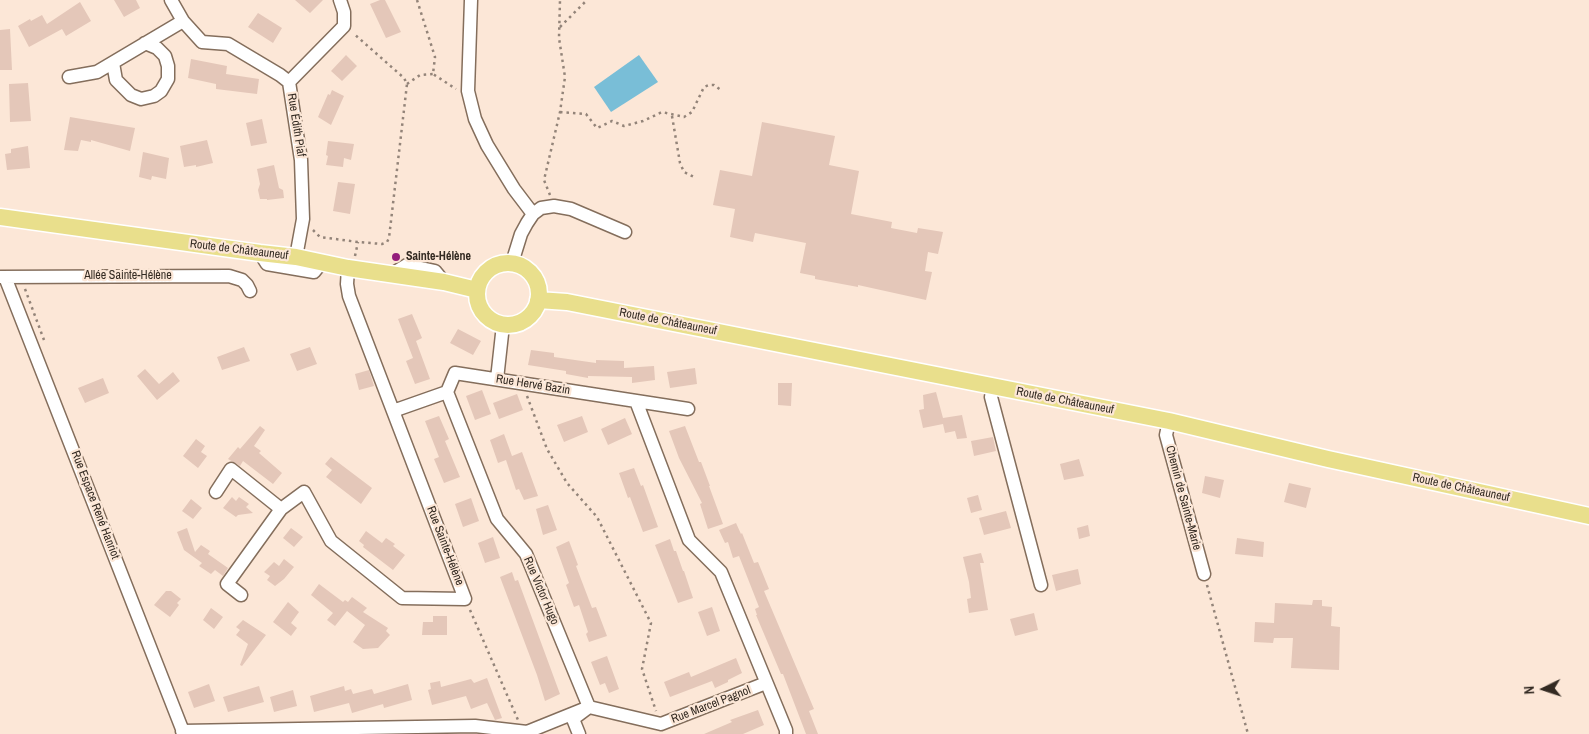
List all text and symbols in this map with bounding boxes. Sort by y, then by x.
street label: Rue Édith Piaf [284,92,308,158]
street label: Route de Châteauneuf [189,237,289,263]
place label: Sainte-Hélène [406,250,471,264]
marker: Sainte-Hélène [390,251,402,263]
street label: Allée Sainte-Hélène [84,269,172,283]
street label: Route de Châteauneuf [618,305,718,339]
street label: Rue Hervé Bazin [495,372,571,398]
street label: Route de Châteauneuf [1015,384,1115,418]
street label: Chemin de Sainte-Marie [1162,444,1204,552]
street label: Rue Espace René Hanriot [68,449,122,561]
street label: Route de Châteauneuf [1411,471,1511,505]
street label: Rue Sainte-Hélène [423,504,467,588]
street label: Rue Victor Hugo [520,555,562,627]
north arrow [1519,664,1569,714]
street label: Rue Marcel Pagnol [669,683,753,727]
text: N [1520,685,1538,695]

